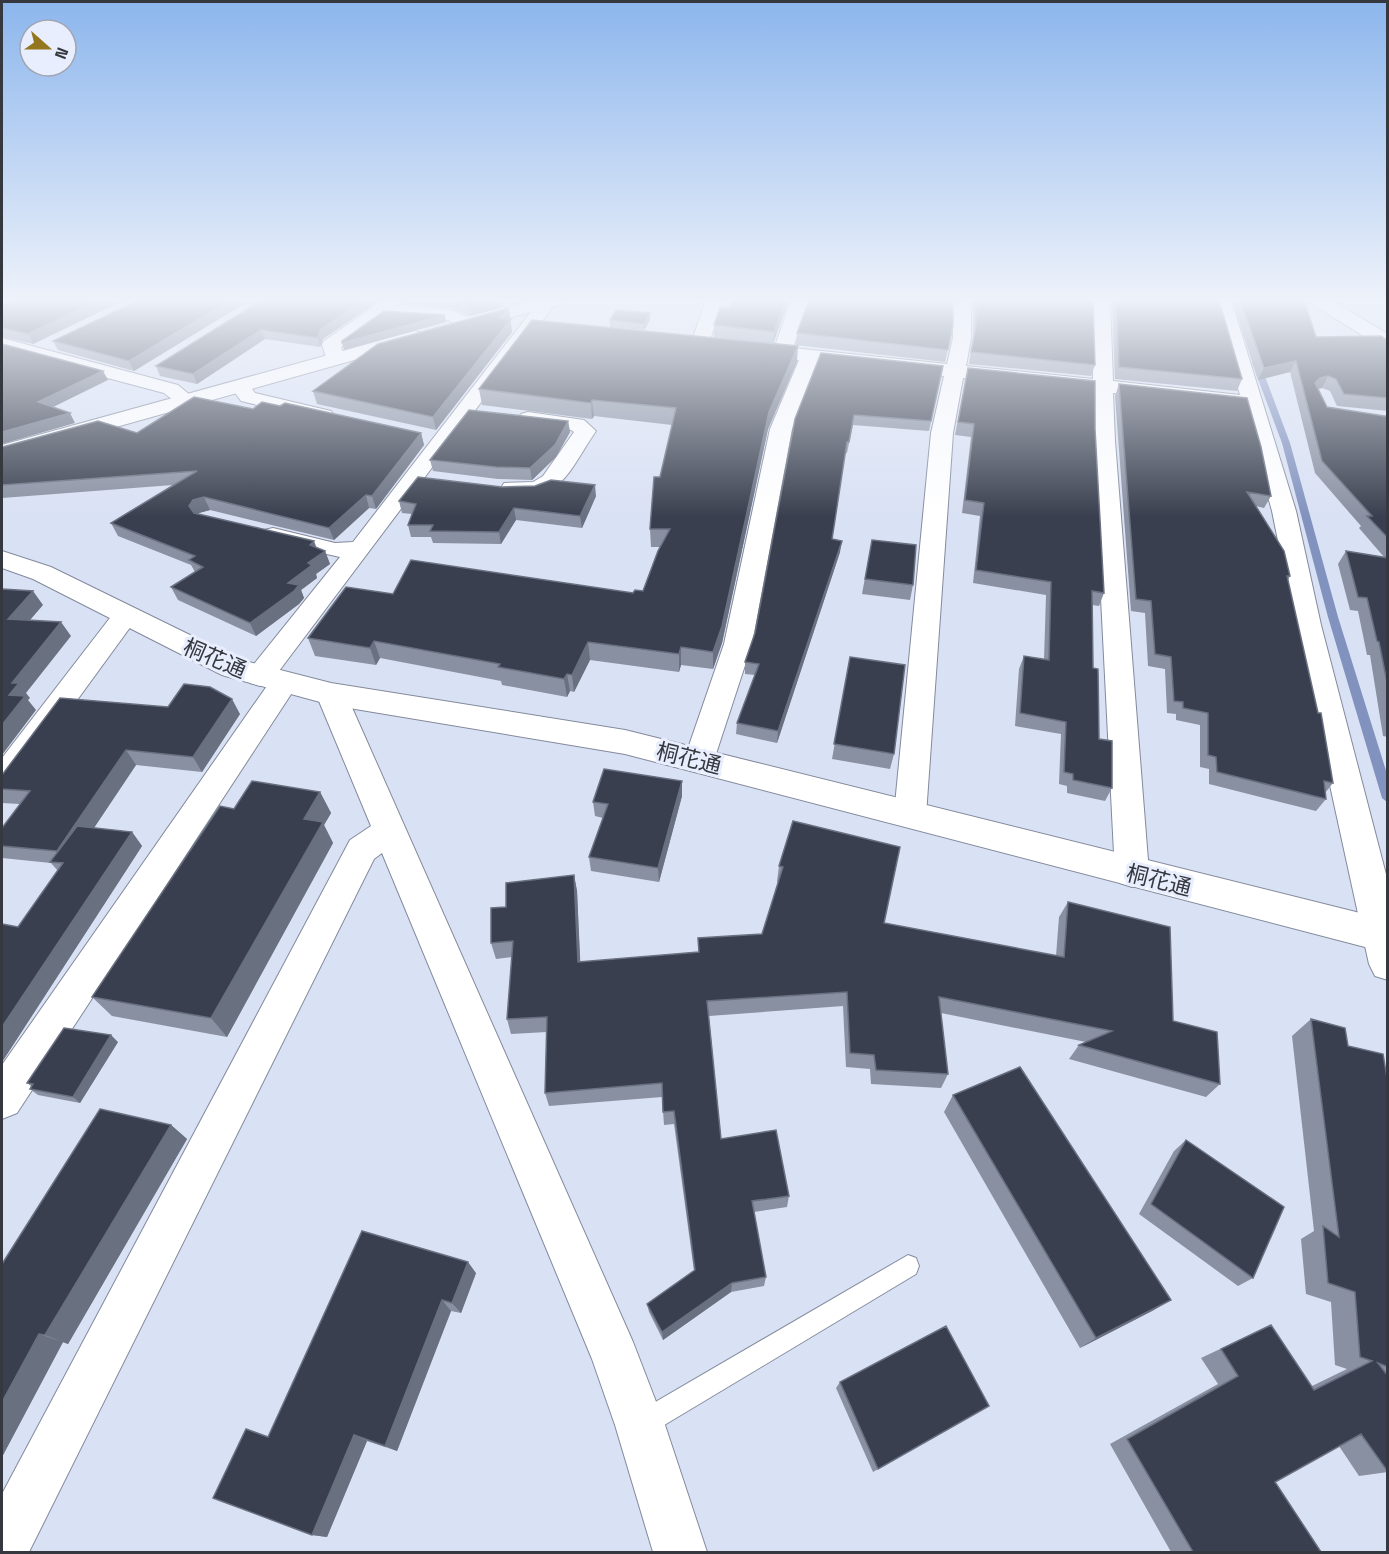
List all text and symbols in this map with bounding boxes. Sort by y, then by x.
north arrow [18,18,78,78]
text: N [50,44,73,62]
street label: 桐花通 [179,632,251,684]
street label: 桐花通 [654,736,724,780]
street label: 桐花通 [1124,858,1194,902]

